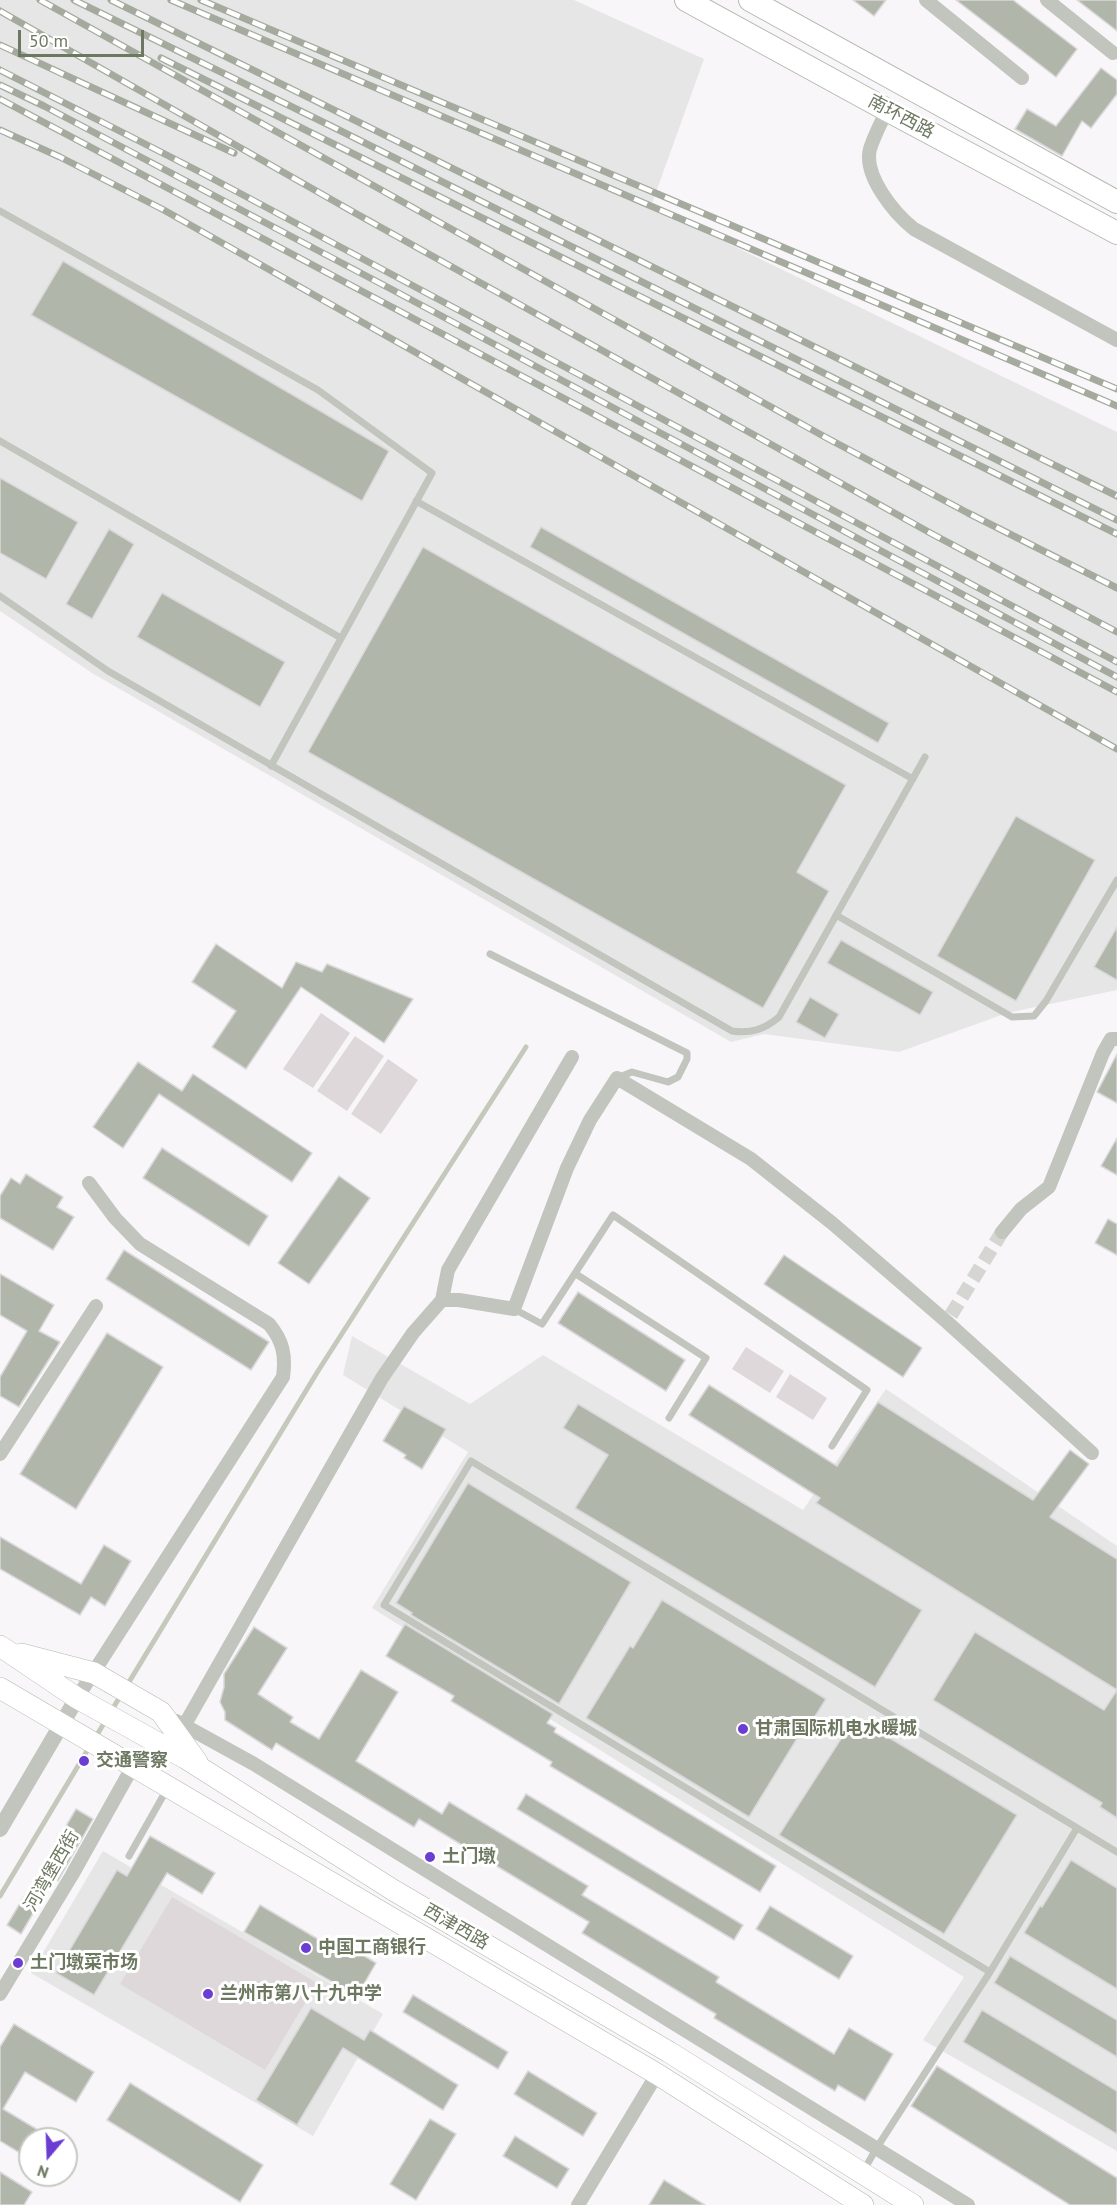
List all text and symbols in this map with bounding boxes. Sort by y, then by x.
scale bar [21,18,147,56]
text: 50 m [29,29,68,52]
street label: 南环西路 [864,91,938,143]
place label: 甘肃国际机电水暖城 [755,1718,917,1740]
marker: 甘肃国际机电水暖城 [736,1722,750,1736]
place label: 交通警察 [96,1750,168,1772]
marker: 交通警察 [77,1754,91,1768]
street label: 河湾堡西街 [20,1827,84,1915]
place label: 土门墩 [442,1846,496,1868]
marker: 土门墩 [423,1850,437,1864]
street label: 西津西路 [419,1900,493,1954]
place label: 中国工商银行 [318,1937,426,1959]
marker: 中国工商银行 [299,1941,313,1955]
place label: 土门墩菜市场 [30,1952,138,1974]
marker: 土门墩菜市场 [11,1956,25,1970]
place label: 兰州市第八十九中学 [220,1983,382,2005]
marker: 兰州市第八十九中学 [201,1987,215,2001]
north arrow [18,2127,78,2187]
text: N [35,2161,51,2183]

